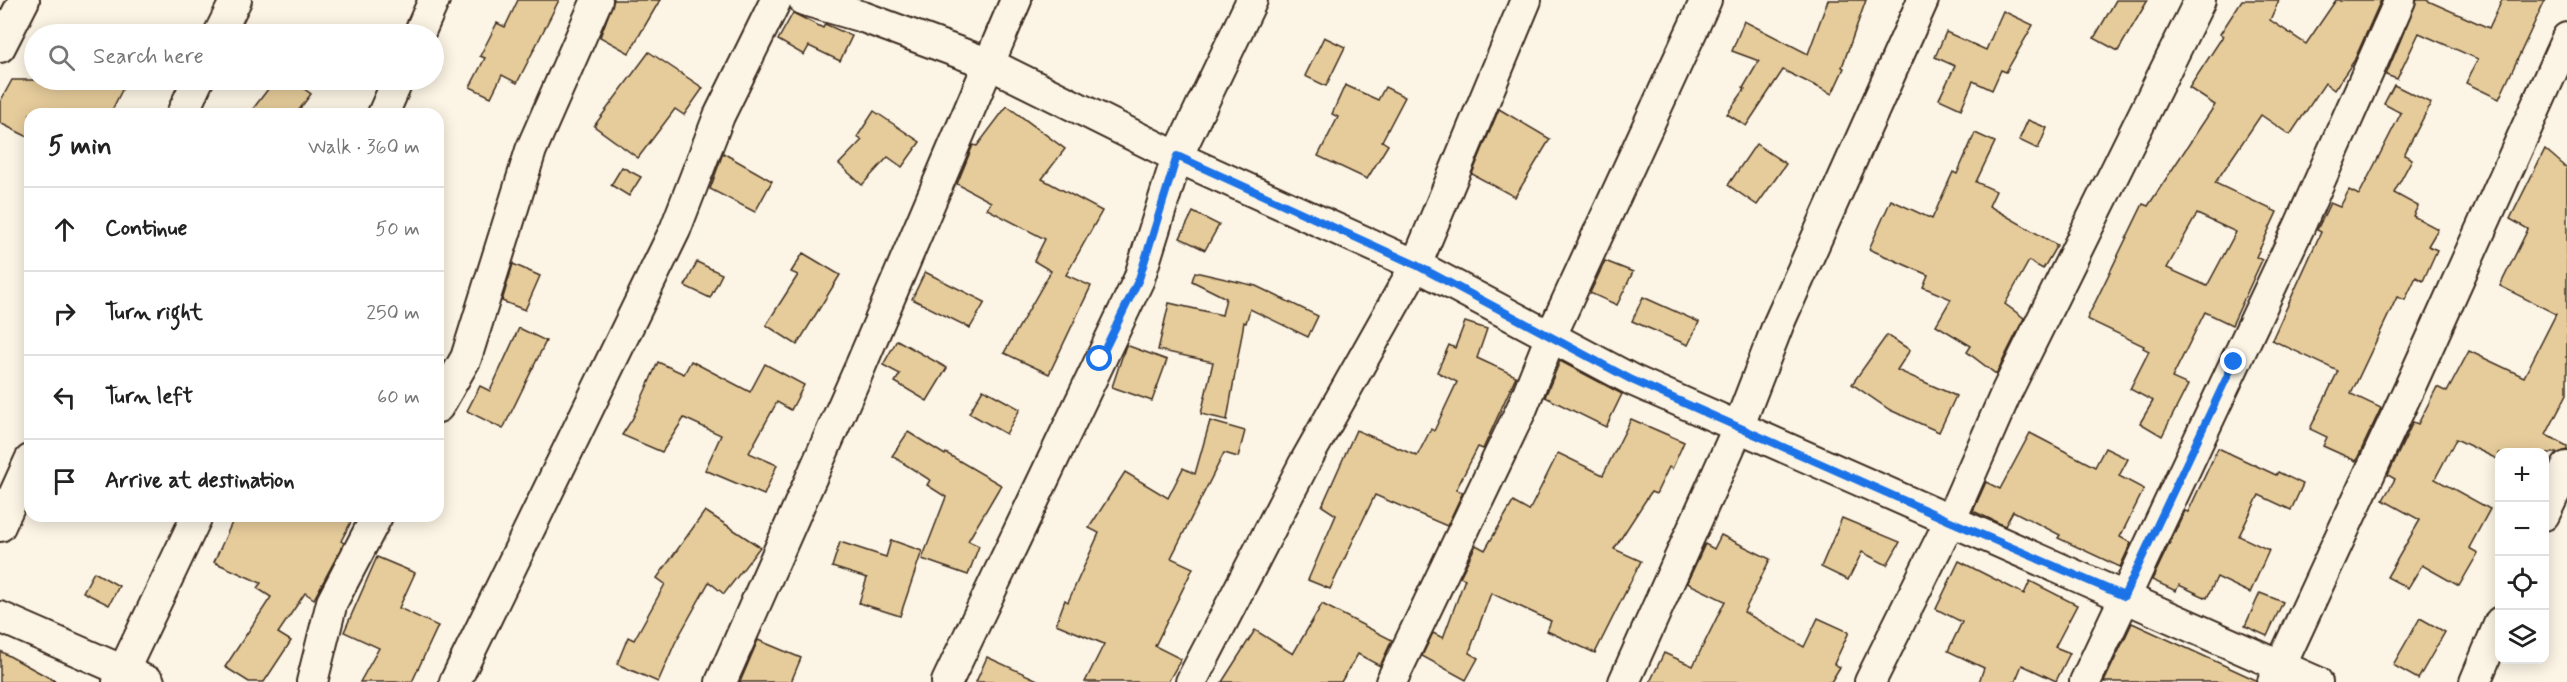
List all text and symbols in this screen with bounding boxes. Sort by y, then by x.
search box [24,24,444,90]
icon: search [45,41,78,74]
text: Search here [93,43,204,71]
text: 5 min [48,130,112,164]
text: Walk · 360 m [308,134,420,161]
icon: ahead [48,213,81,246]
text: Continue [105,215,187,243]
text: 50 m [375,216,420,243]
icon: right [48,297,81,330]
text: Turn right [105,299,203,327]
text: 250 m [366,300,420,327]
route start [1086,345,1112,371]
route end [2220,348,2246,374]
icon: left [48,381,81,414]
text: Turn left [105,383,193,411]
text: 60 m [377,384,420,411]
map controls [2495,448,2549,664]
button: + [2495,448,2549,502]
icon: arrive [48,465,81,498]
text: Arrive at destination [105,467,295,495]
button: − [2495,502,2549,556]
button: locate [2495,556,2549,610]
button: layers [2495,610,2549,664]

